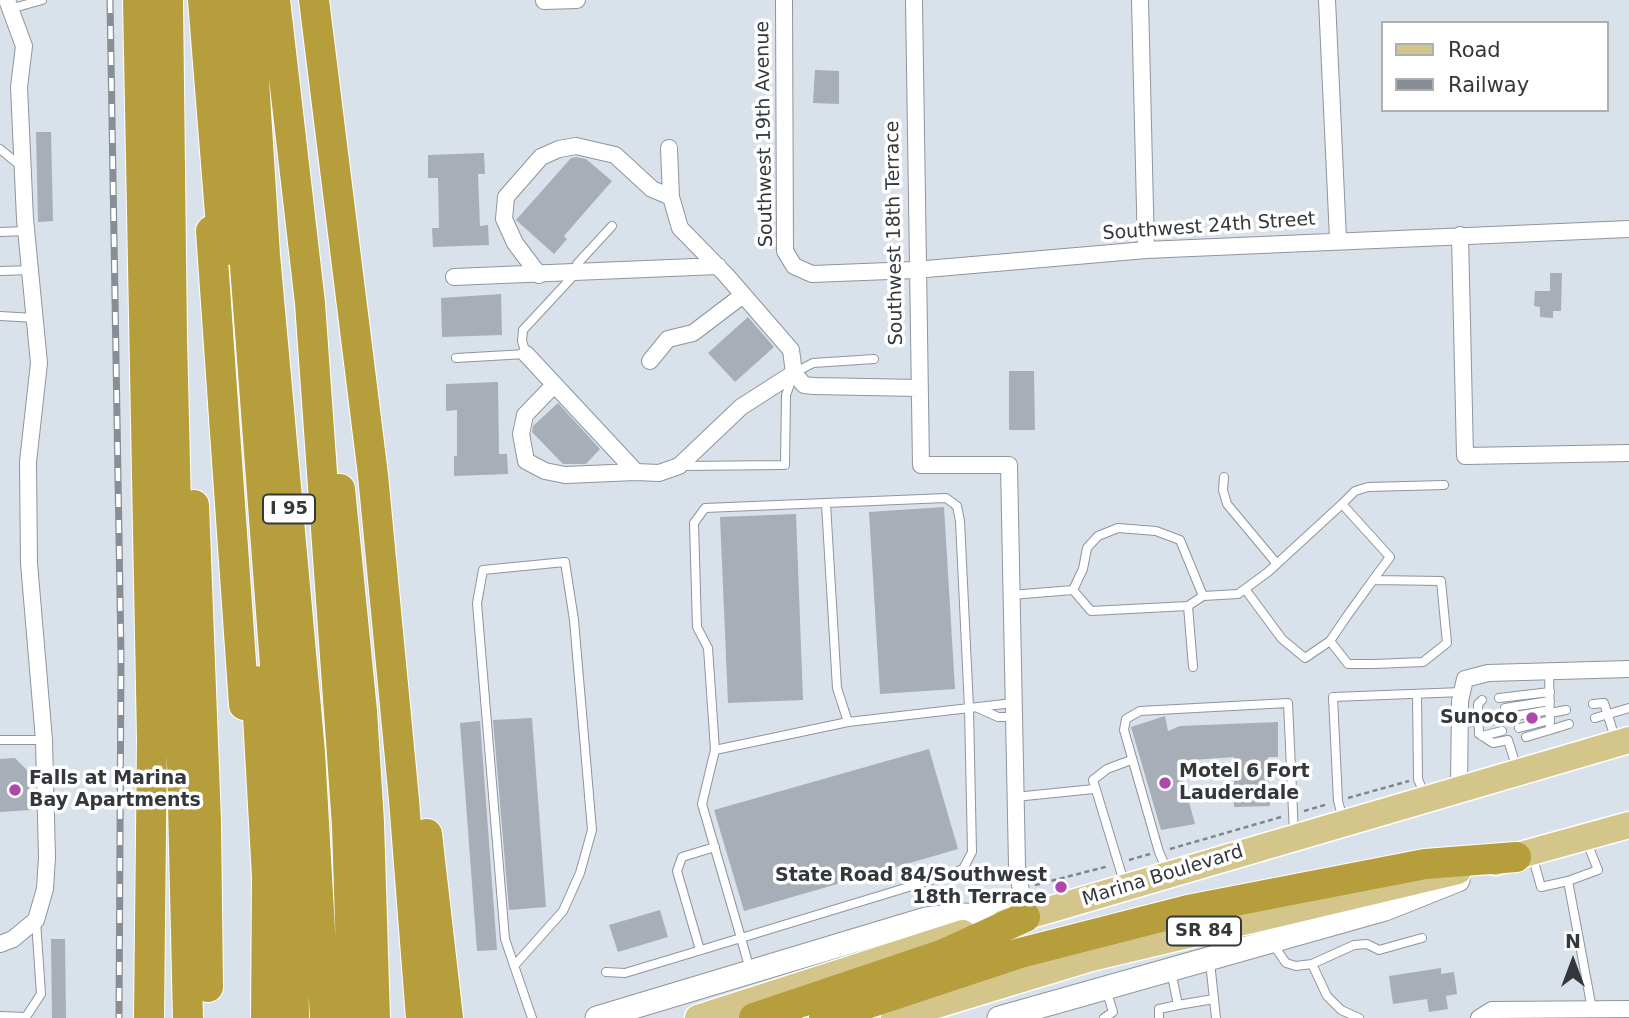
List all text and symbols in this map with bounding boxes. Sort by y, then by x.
street label: Southwest 19th Avenue [752,21,778,247]
legend [1380,21,1608,112]
text: Road [1448,38,1501,62]
text: Railway [1448,73,1529,97]
street label: Southwest 18th Terrace [882,120,908,346]
street label: Southwest 24th Street [1102,208,1316,246]
road number: I 95 [263,494,315,524]
place label: Sunoco [1440,707,1518,729]
marker: Sunoco [1524,710,1540,726]
place label: Motel 6 Fort Lauderdale [1179,761,1310,805]
place label: Falls at Marina Bay Apartments [29,768,201,812]
marker: Motel 6 Fort Lauderdale [1157,775,1173,791]
marker: Falls at Marina Bay Apartments [7,782,23,798]
street label: Marina Boulevard [1080,841,1246,911]
place label: State Road 84/Southwest 18th Terrace [775,865,1047,909]
marker: State Road 84/Southwest 18th Terrace [1053,879,1069,895]
road number: SR 84 [1167,916,1241,946]
north arrow [1538,927,1608,997]
text: N [1565,930,1581,952]

